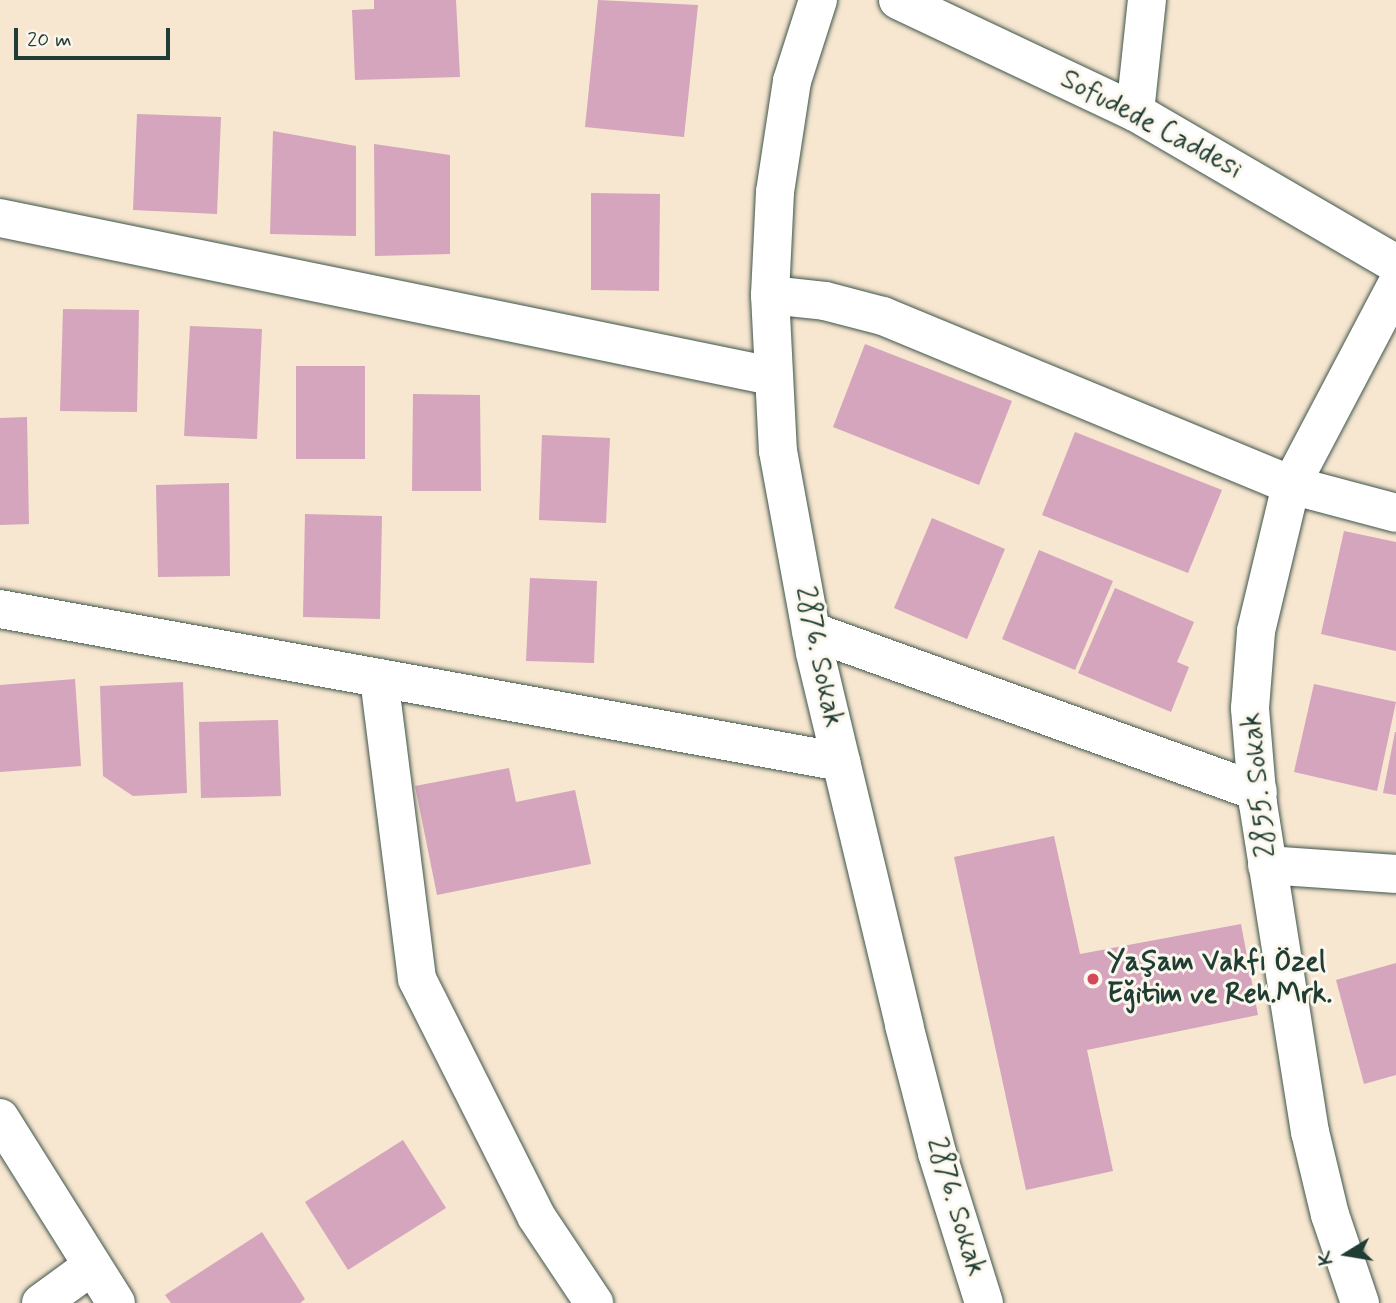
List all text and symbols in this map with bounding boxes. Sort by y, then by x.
scale bar [18,14,173,58]
text: 20 m [27,26,72,54]
street label: Sofudede Caddesi [1052,62,1250,188]
street label: 2876. Sokak [787,583,849,731]
street label: 2855. Sokak [1236,711,1284,859]
place label: Yaşam Vakfı Özel Eğitim ve Reh.Mrk. [1107,946,1330,1012]
marker: Yaşam Vakfı Özel Eğitim ve Reh.Mrk. [1085,971,1101,987]
street label: 2876. Sokak [918,1134,992,1280]
north arrow [1312,1219,1382,1289]
text: K [1312,1249,1339,1267]

